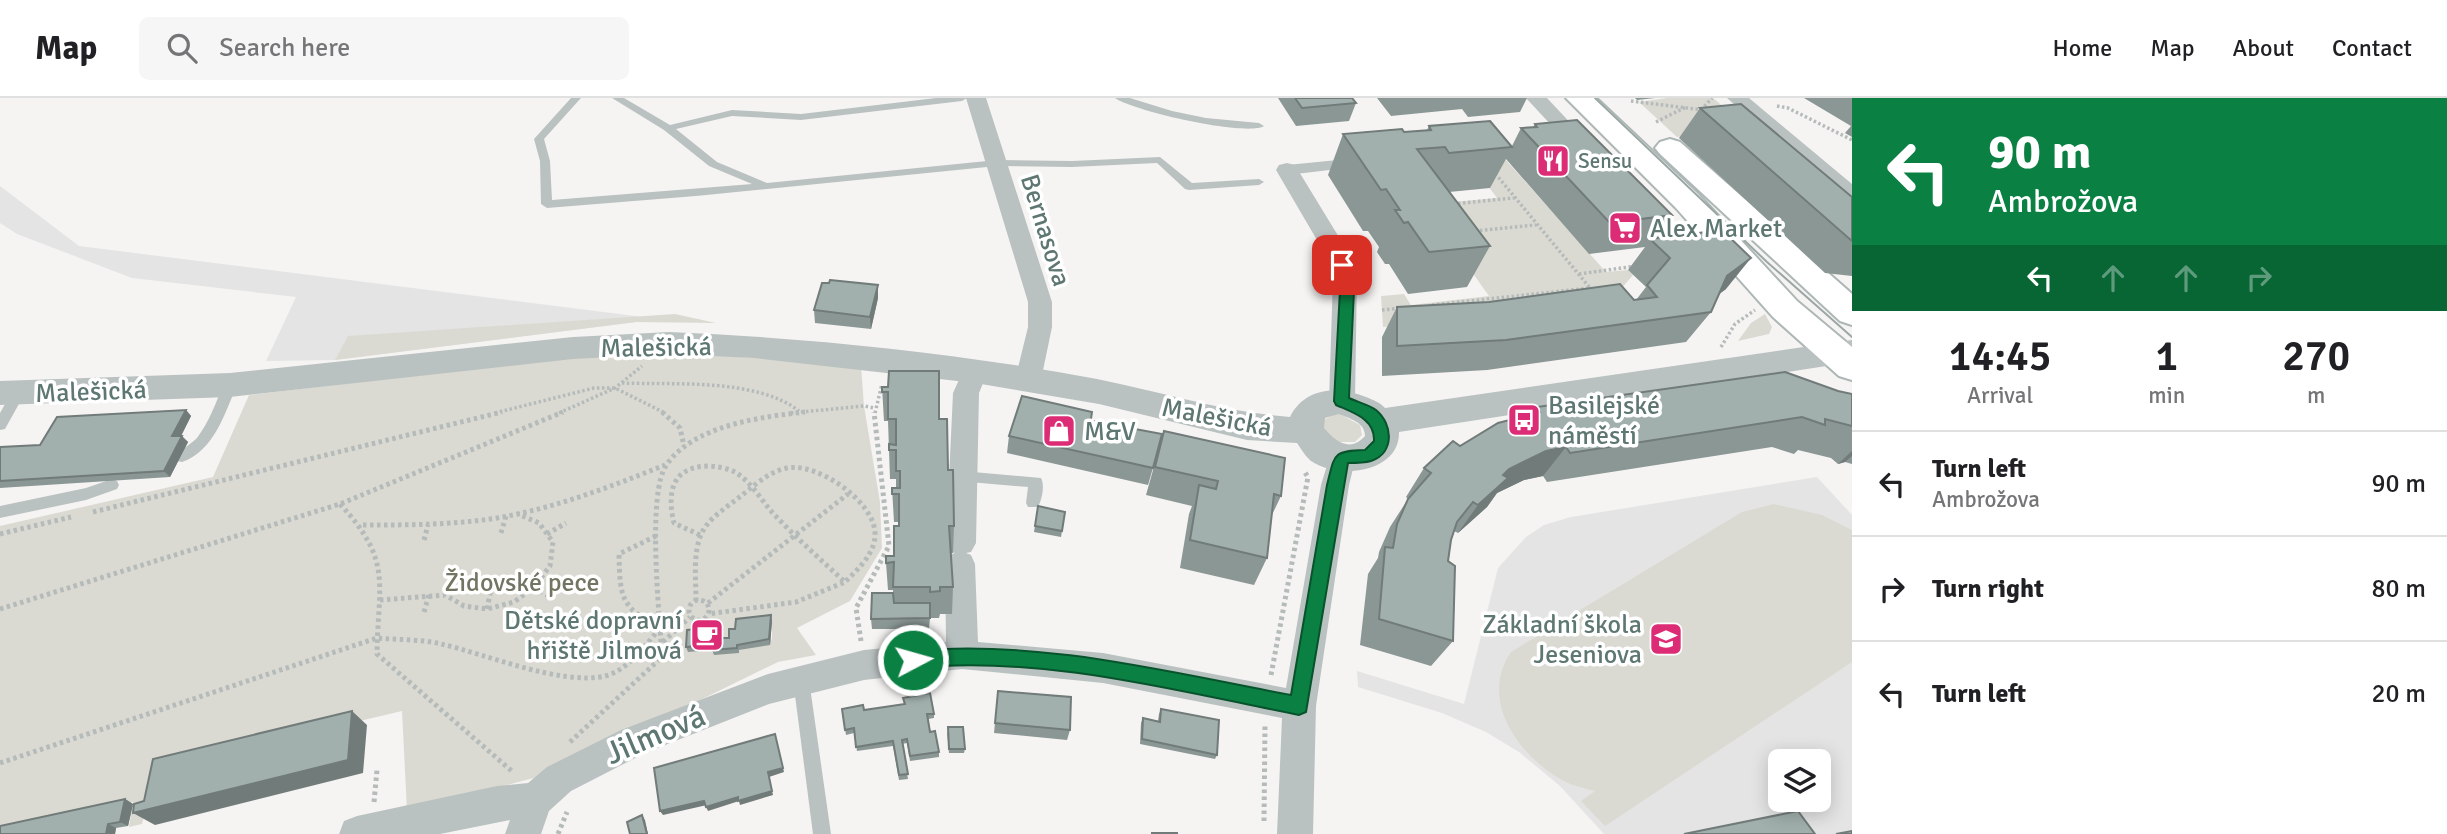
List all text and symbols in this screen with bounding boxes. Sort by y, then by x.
search box [139,17,629,80]
text: Map [35,28,97,69]
icon: search [163,29,201,67]
text: Search here [219,32,350,64]
text: Home [2052,33,2112,63]
text: Map [2150,33,2195,63]
text: About [2233,33,2294,63]
text: Contact [2332,33,2412,63]
text: 90 m [1988,122,2091,182]
icon: left [1873,126,1964,217]
restaurant icon: Sensu [1534,142,1572,180]
place label: Sensu [1578,148,1632,174]
street label: Bernasova [1013,170,1077,290]
text: Ambrožova [1988,182,2138,221]
supermarket icon: Alex Market [1606,209,1644,247]
place label: Alex Market [1650,213,1782,245]
pin [1312,235,1372,295]
icon: arrive [1323,246,1361,284]
icon: left [2021,259,2059,297]
icon: ahead [2094,259,2132,297]
icon: ahead [2167,259,2205,297]
icon: right [2240,259,2278,297]
street label: Malešická [600,331,712,365]
text: 14:45 [1949,331,2051,382]
text: 1 [2155,331,2178,382]
text: 270 [2282,331,2350,382]
street label: Malešická [35,374,147,410]
text: Arrival [1967,381,2033,410]
text: min [2148,381,2185,410]
text: m [2307,381,2325,410]
place label: Basilejské náměstí [1548,390,1660,452]
street label: Malešická [1159,392,1275,444]
bus stop icon: Basilejské náměstí [1505,401,1543,439]
shop icon: M&V [1040,412,1078,450]
place label: M&V [1084,416,1136,448]
text: Turn left [1932,453,2026,485]
icon: left [1873,465,1911,503]
text: 90 m [2371,468,2426,500]
text: Ambrožova [1932,485,2040,514]
park label: Židovské pece [444,567,600,599]
icon: right [1873,570,1911,608]
text: Turn right [1932,573,2044,605]
text: 80 m [2371,573,2426,605]
place label: Dětské dopravní hřiště Jilmová [504,605,682,667]
place label: Základní škola Jeseniova [1482,609,1642,671]
cafe icon: Dětské dopravní hřiště Jilmová [688,616,726,654]
school or university icon: Základní škola Jeseniova [1647,620,1685,658]
position arrow [876,623,950,697]
icon: left [1873,675,1911,713]
text: Turn left [1932,678,2026,710]
text: 20 m [2371,678,2426,710]
street label: Jilmová [599,696,711,773]
map controls [1768,749,1831,812]
button: layers [1768,749,1831,812]

